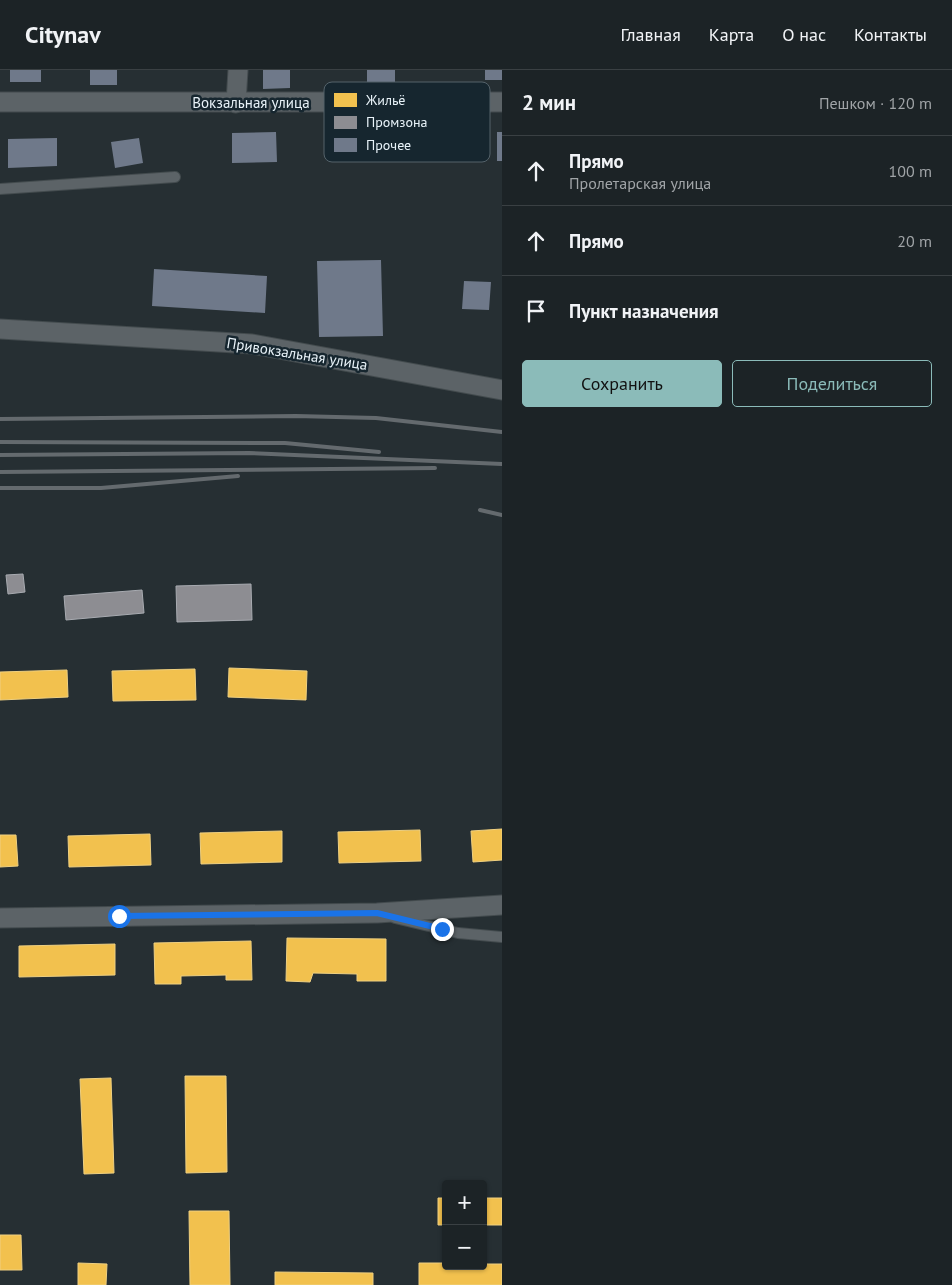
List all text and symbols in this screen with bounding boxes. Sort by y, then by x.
text: Citynav [25,19,101,50]
text: Главная [620,23,681,46]
text: Карта [709,23,754,46]
text: О нас [782,23,826,46]
text: Контакты [854,23,927,46]
legend [324,82,490,162]
text: 2 мин [522,89,576,116]
text: Жильё [365,91,405,109]
street label: Вокзальная улица [192,93,310,112]
text: Пешком · 120 m [819,93,932,113]
text: Промзона [366,113,428,131]
text: Прочее [366,136,411,154]
text: Прямо [569,149,624,173]
icon: ahead [522,157,550,185]
text: 100 m [889,161,932,181]
text: Пролетарская улица [569,173,711,193]
icon: ahead [522,227,550,255]
text: Прямо [569,229,624,253]
text: 20 m [897,231,932,251]
icon: arrive [522,297,550,325]
text: Пункт назначения [569,299,719,323]
street label: Привокзальная улица [225,333,369,374]
button: Сохранить [522,360,722,407]
button: Поделиться [732,360,932,407]
route start [108,905,131,928]
route end [431,918,454,941]
map controls [442,1180,487,1270]
button: + [442,1180,487,1225]
button: − [442,1225,487,1270]

